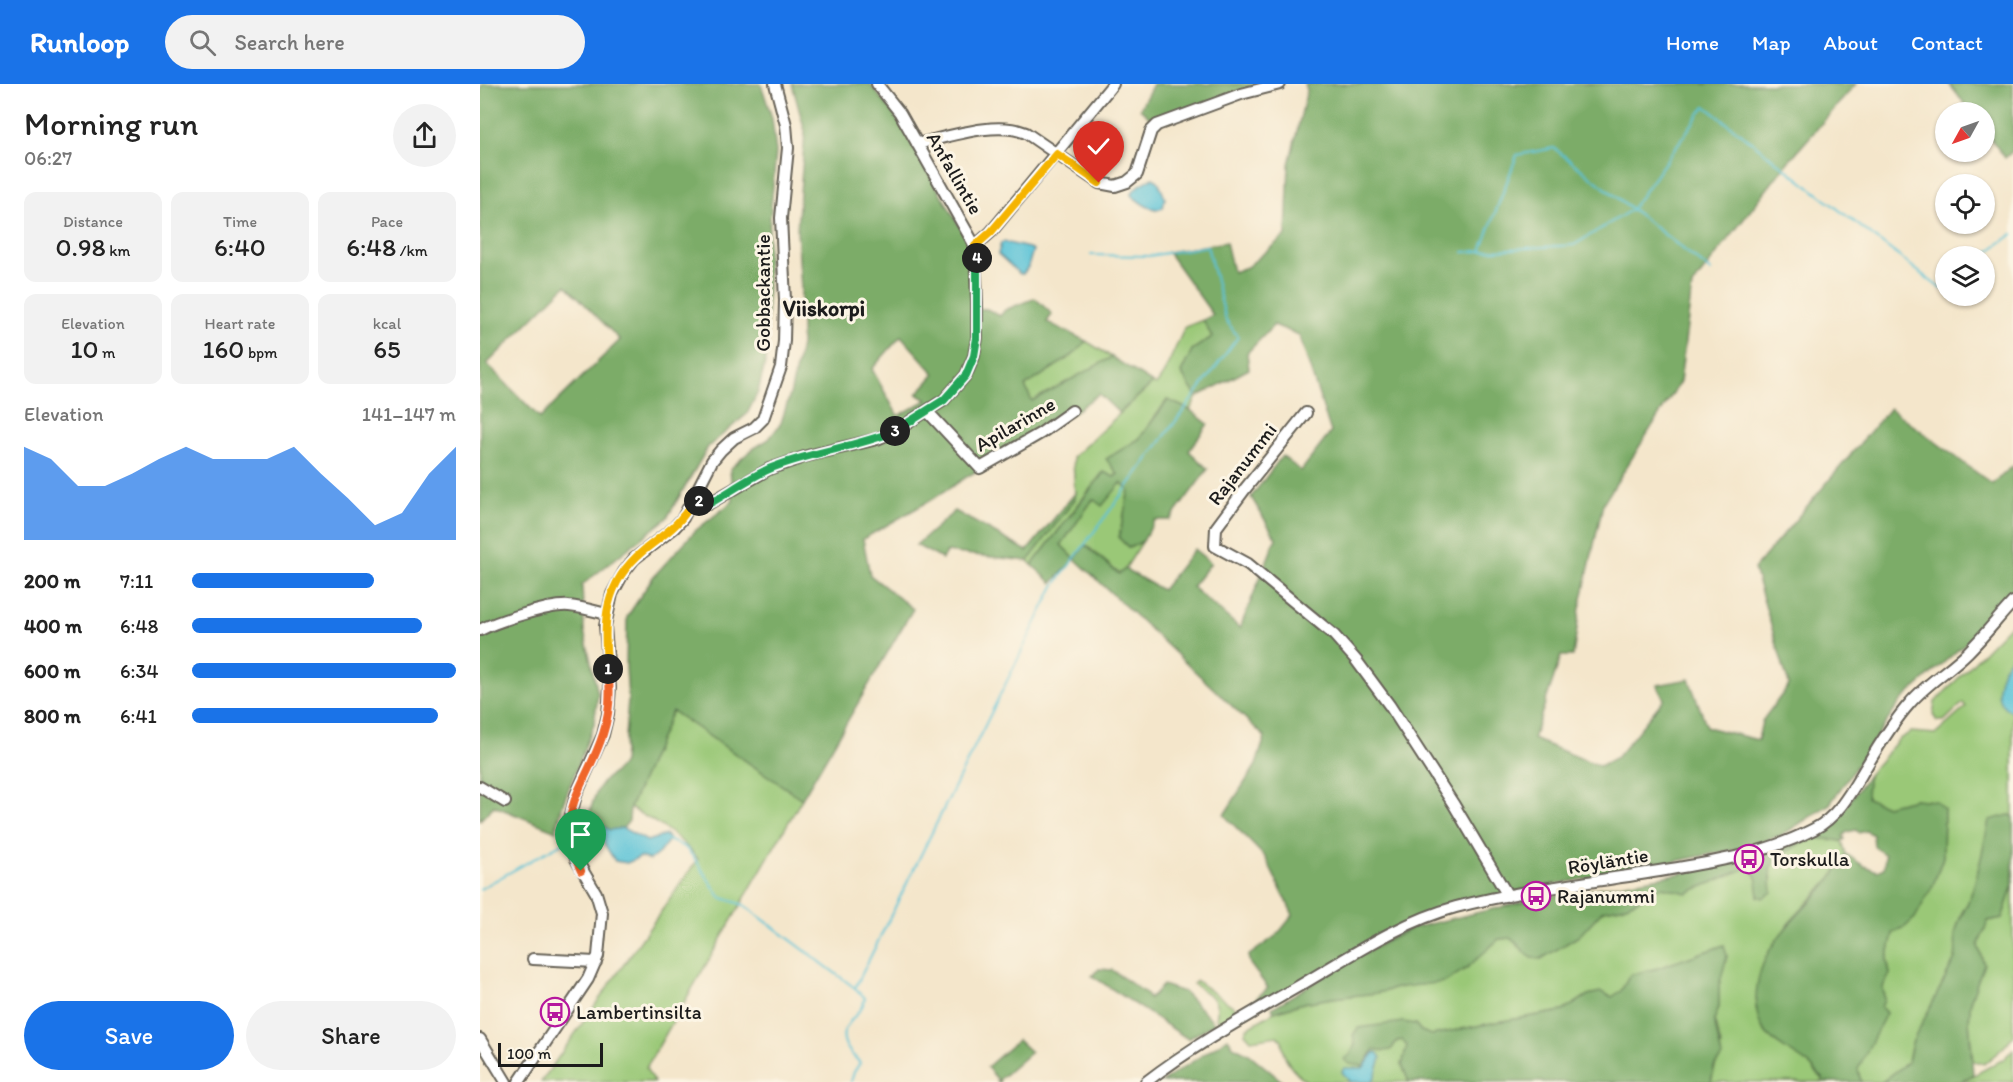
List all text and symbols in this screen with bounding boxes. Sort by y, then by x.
search box [165,15,585,69]
text: Runloop [30,25,129,59]
icon: search [186,26,219,59]
text: Search here [234,29,345,56]
text: Home [1666,30,1719,55]
text: Map [1752,30,1791,55]
text: About [1824,30,1878,55]
text: Contact [1911,30,1983,55]
north arrow [1935,102,1995,162]
map controls [1935,102,1995,306]
text: Morning run [24,104,199,143]
button: share [393,104,456,167]
pin [1073,121,1124,183]
street label: Anfallintie [922,127,988,219]
icon: check [1082,130,1115,163]
text: 06:27 [24,146,72,170]
button: locate [1935,174,1995,234]
text: Distance [63,212,123,231]
text: Time [223,212,257,231]
text: Pace [371,212,403,231]
text: 0.98 [55,231,106,263]
text: 6:40 [214,231,266,263]
text: 6:48 [346,231,396,263]
street label: Gobbackantie [751,234,775,352]
text: km [106,241,131,260]
text: /km [396,241,428,260]
pin: 4 [962,243,992,273]
button: layers [1935,246,1995,306]
text: 4 [972,248,982,267]
district label: Viiskorpi [783,295,865,322]
text: Elevation [61,314,125,333]
text: Heart rate [205,314,275,333]
text: kcal [373,314,401,333]
text: 10 [70,333,99,365]
text: 160 [202,333,244,365]
text: 65 [373,333,401,365]
text: m [99,343,116,362]
text: bpm [244,343,278,362]
street label: Apilarinne [971,391,1059,457]
text: Elevation [24,402,103,426]
text: 141–147 m [362,402,456,426]
pin: 3 [880,416,910,446]
street label: Rajanummi [1202,418,1282,510]
text: 3 [891,421,899,440]
pin: 2 [684,486,714,516]
text: 2 [695,491,703,510]
text: 200 m [24,569,80,593]
text: 7:11 [120,569,153,593]
text: 400 m [24,614,82,638]
text: 6:48 [120,614,158,638]
pin: 1 [593,654,623,684]
text: 600 m [24,659,81,683]
text: 6:34 [120,659,158,683]
text: 1 [604,659,612,678]
text: 800 m [24,704,81,728]
text: 6:41 [120,704,157,728]
pin [555,809,606,871]
icon: arrive [564,818,597,851]
street label: Röyläntie [1566,843,1650,879]
bus stop icon: Torskulla [1733,843,1765,875]
place label: Torskulla [1770,847,1850,871]
bus stop icon: Rajanummi [1520,880,1552,912]
place label: Rajanummi [1557,884,1655,908]
bus stop icon: Lambertinsilta [539,996,571,1028]
place label: Lambertinsilta [576,1000,702,1024]
button: Save [24,1001,234,1070]
button: Share [246,1001,456,1070]
scale bar [498,1040,603,1068]
text: 100 m [507,1044,551,1063]

